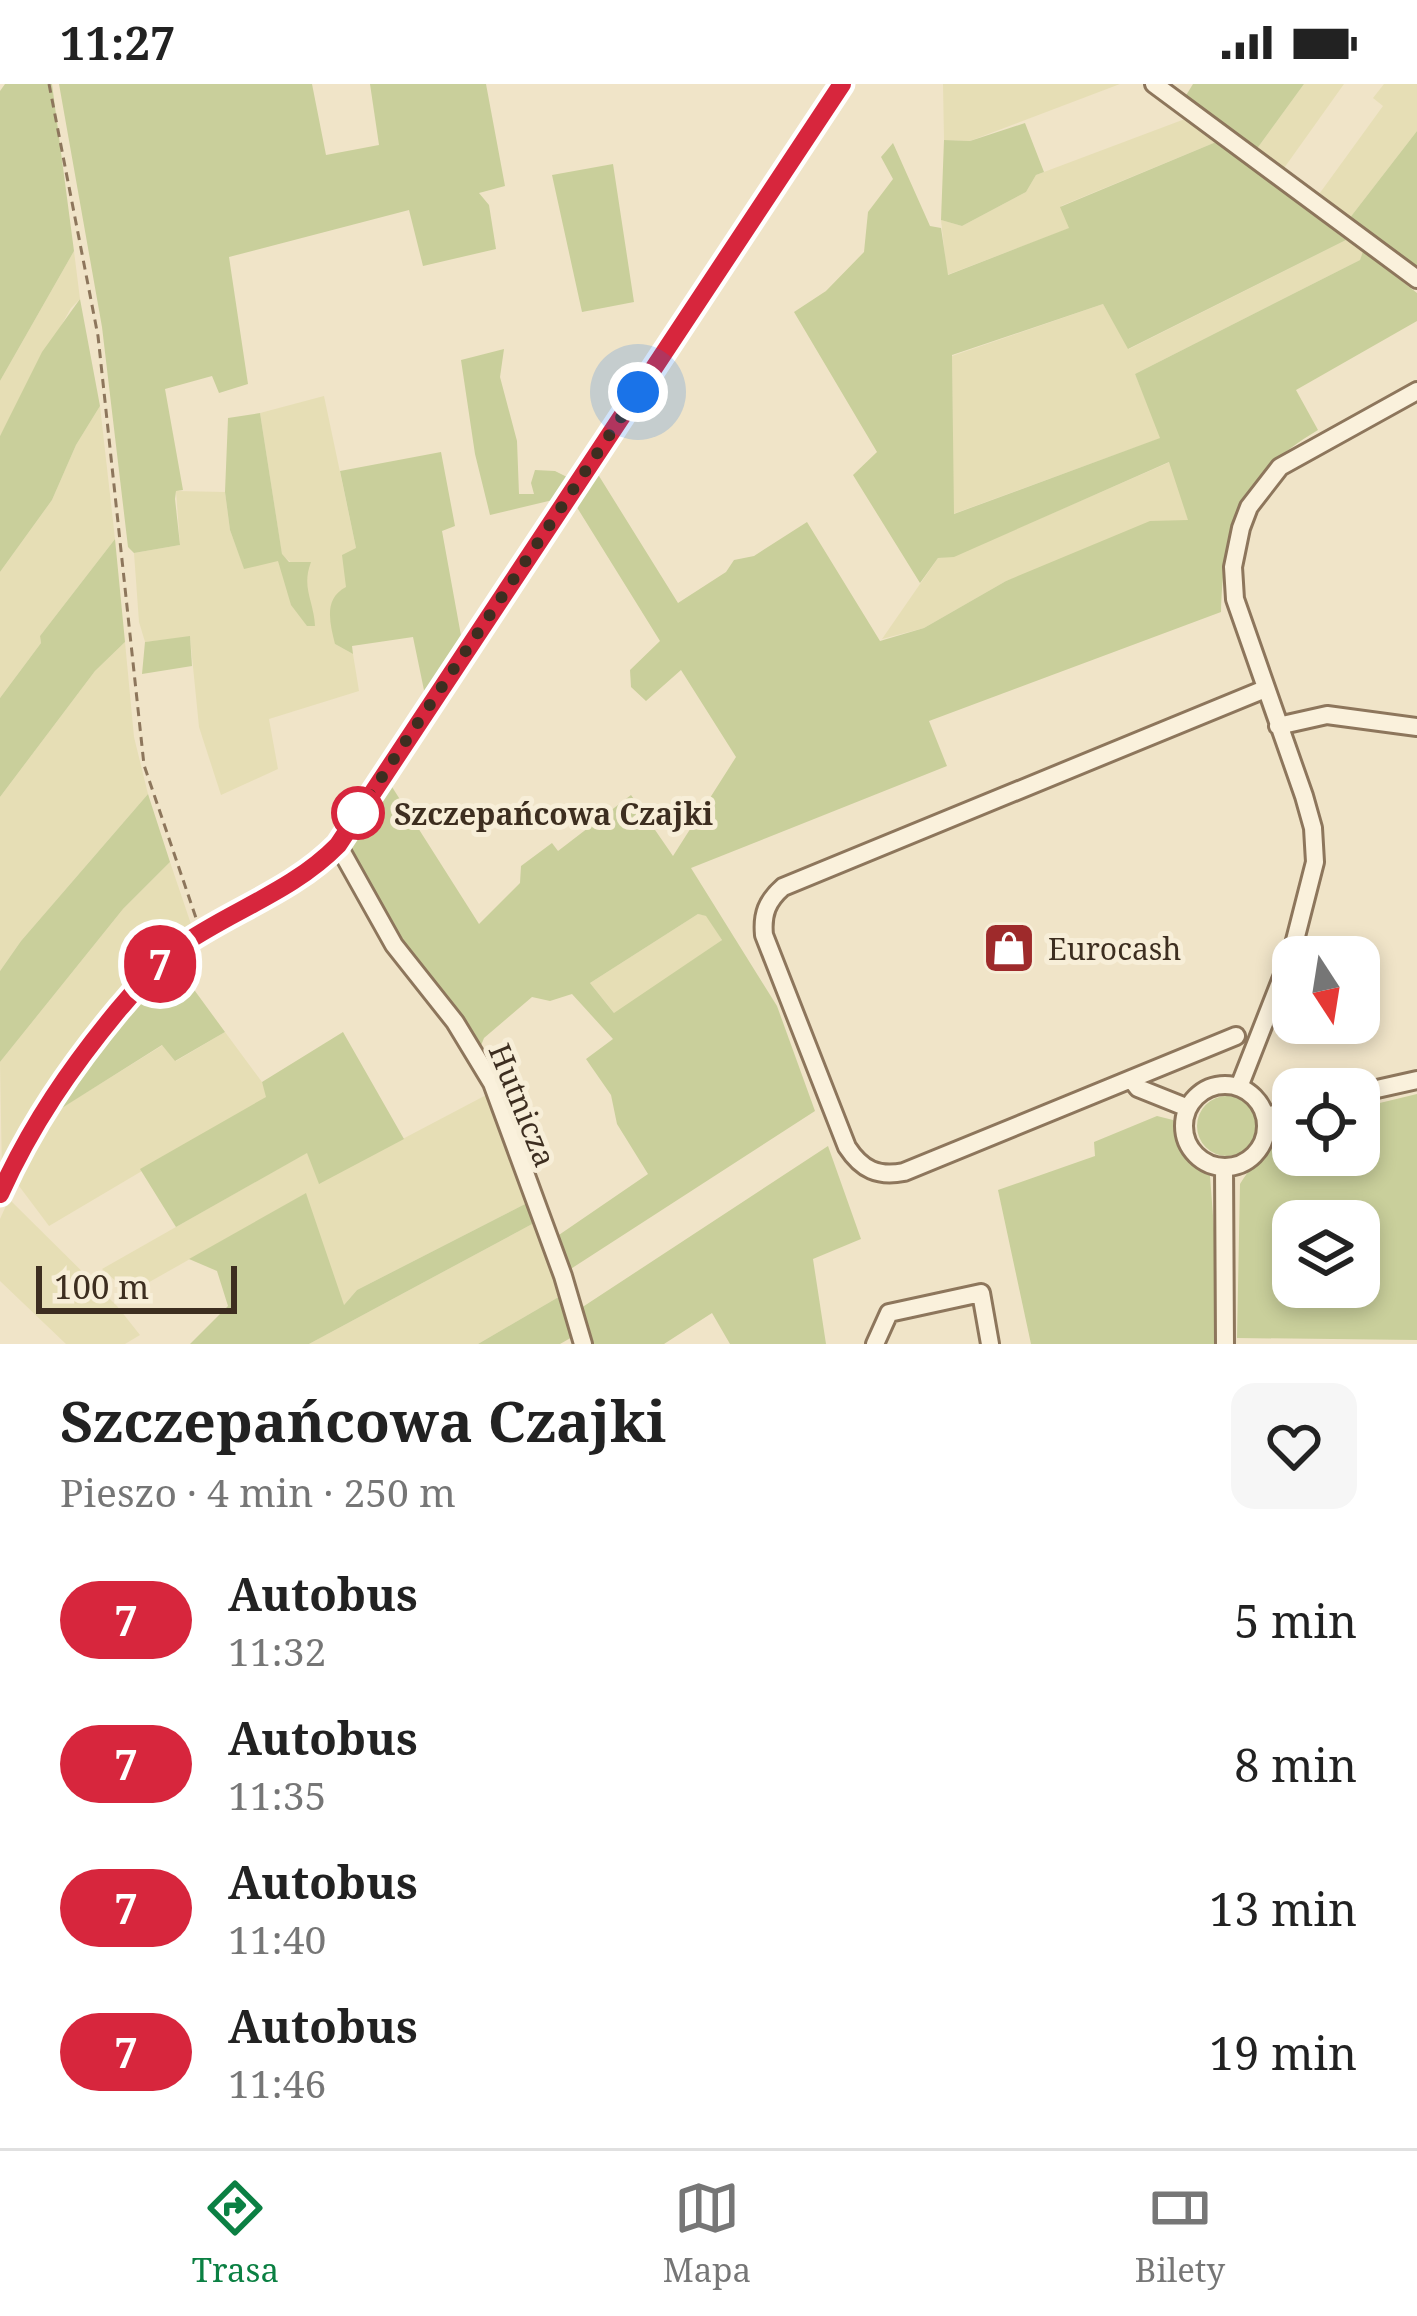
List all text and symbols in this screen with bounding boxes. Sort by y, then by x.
text: 11:27 [60,12,175,73]
your location [608,362,668,422]
marker: Szczepańcowa Czajki [333,788,383,838]
place label: Szczepańcowa Czajki [394,793,714,834]
shop icon: Eurocash [981,920,1037,976]
line badge: 7 [121,925,199,1003]
place label: Eurocash [1048,928,1181,969]
text: 7 [148,935,172,992]
north arrow [1272,936,1380,1044]
map controls [1272,936,1380,1308]
street label: Hutnicza [480,1037,566,1173]
button: locate [1272,1068,1380,1176]
button: layers [1272,1200,1380,1308]
scale bar [36,1260,237,1313]
text: 100 m [54,1264,149,1309]
text: Szczepańcowa Czajki [60,1381,666,1459]
button: heart [1231,1383,1357,1509]
text: Pieszo · 4 min · 250 m [60,1465,456,1518]
text: Autobus [228,1563,418,1624]
text: 5 min [1234,1590,1357,1651]
text: 7 [114,1591,138,1648]
text: 11:32 [228,1624,326,1677]
text: Autobus [228,1707,418,1768]
text: 8 min [1234,1734,1357,1795]
text: 7 [114,1735,138,1792]
text: 11:35 [228,1768,326,1821]
text: Autobus [228,1851,418,1912]
text: 13 min [1209,1878,1357,1939]
text: 7 [114,1879,138,1936]
text: 11:40 [228,1912,326,1965]
text: Autobus [228,1995,418,2056]
text: 19 min [1209,2022,1357,2083]
text: 7 [114,2023,138,2080]
text: 11:46 [228,2056,326,2109]
tab: Trasa [192,2175,279,2292]
tab: Mapa [663,2175,751,2292]
tab: Bilety [1135,2175,1225,2292]

